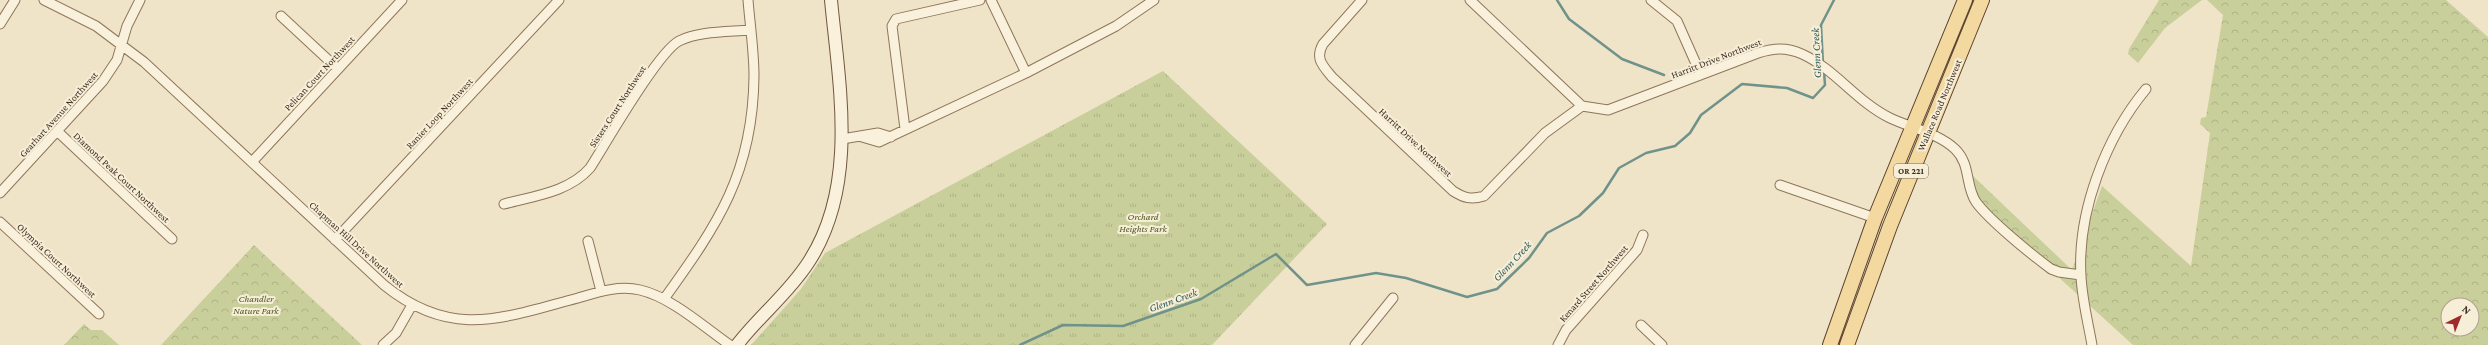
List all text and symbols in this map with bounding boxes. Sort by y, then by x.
water label: Glenn Creek [1809,26,1823,78]
street label: Pelican Court Northwest [282,33,357,113]
street label: Harritt Drive Northwest [1670,36,1763,81]
street label: Wallace Road Northwest [1915,57,1964,153]
street label: Sisters Court Northwest [587,63,648,149]
street label: Gearhart Avenue Northwest [17,69,100,159]
street label: Ranier Loop Northwest [404,75,475,151]
street label: Harritt Drive Northwest [1377,106,1455,179]
street label: Diamond Peak Court Northwest [71,130,172,225]
road number: OR 221 [1894,164,1928,178]
street label: Chapman Hill Drive Northwest [307,199,407,290]
park label: Orchard Heights Park [1119,211,1167,234]
street label: Olympia Court Northwest [15,221,99,300]
water label: Glenn Creek [1490,238,1534,283]
street label: Kenard Street Northwest [1557,242,1630,324]
water label: Glenn Creek [1147,285,1200,314]
park label: Chandler Nature Park [233,293,279,316]
north arrow [2440,297,2480,337]
text: N [2460,303,2474,317]

